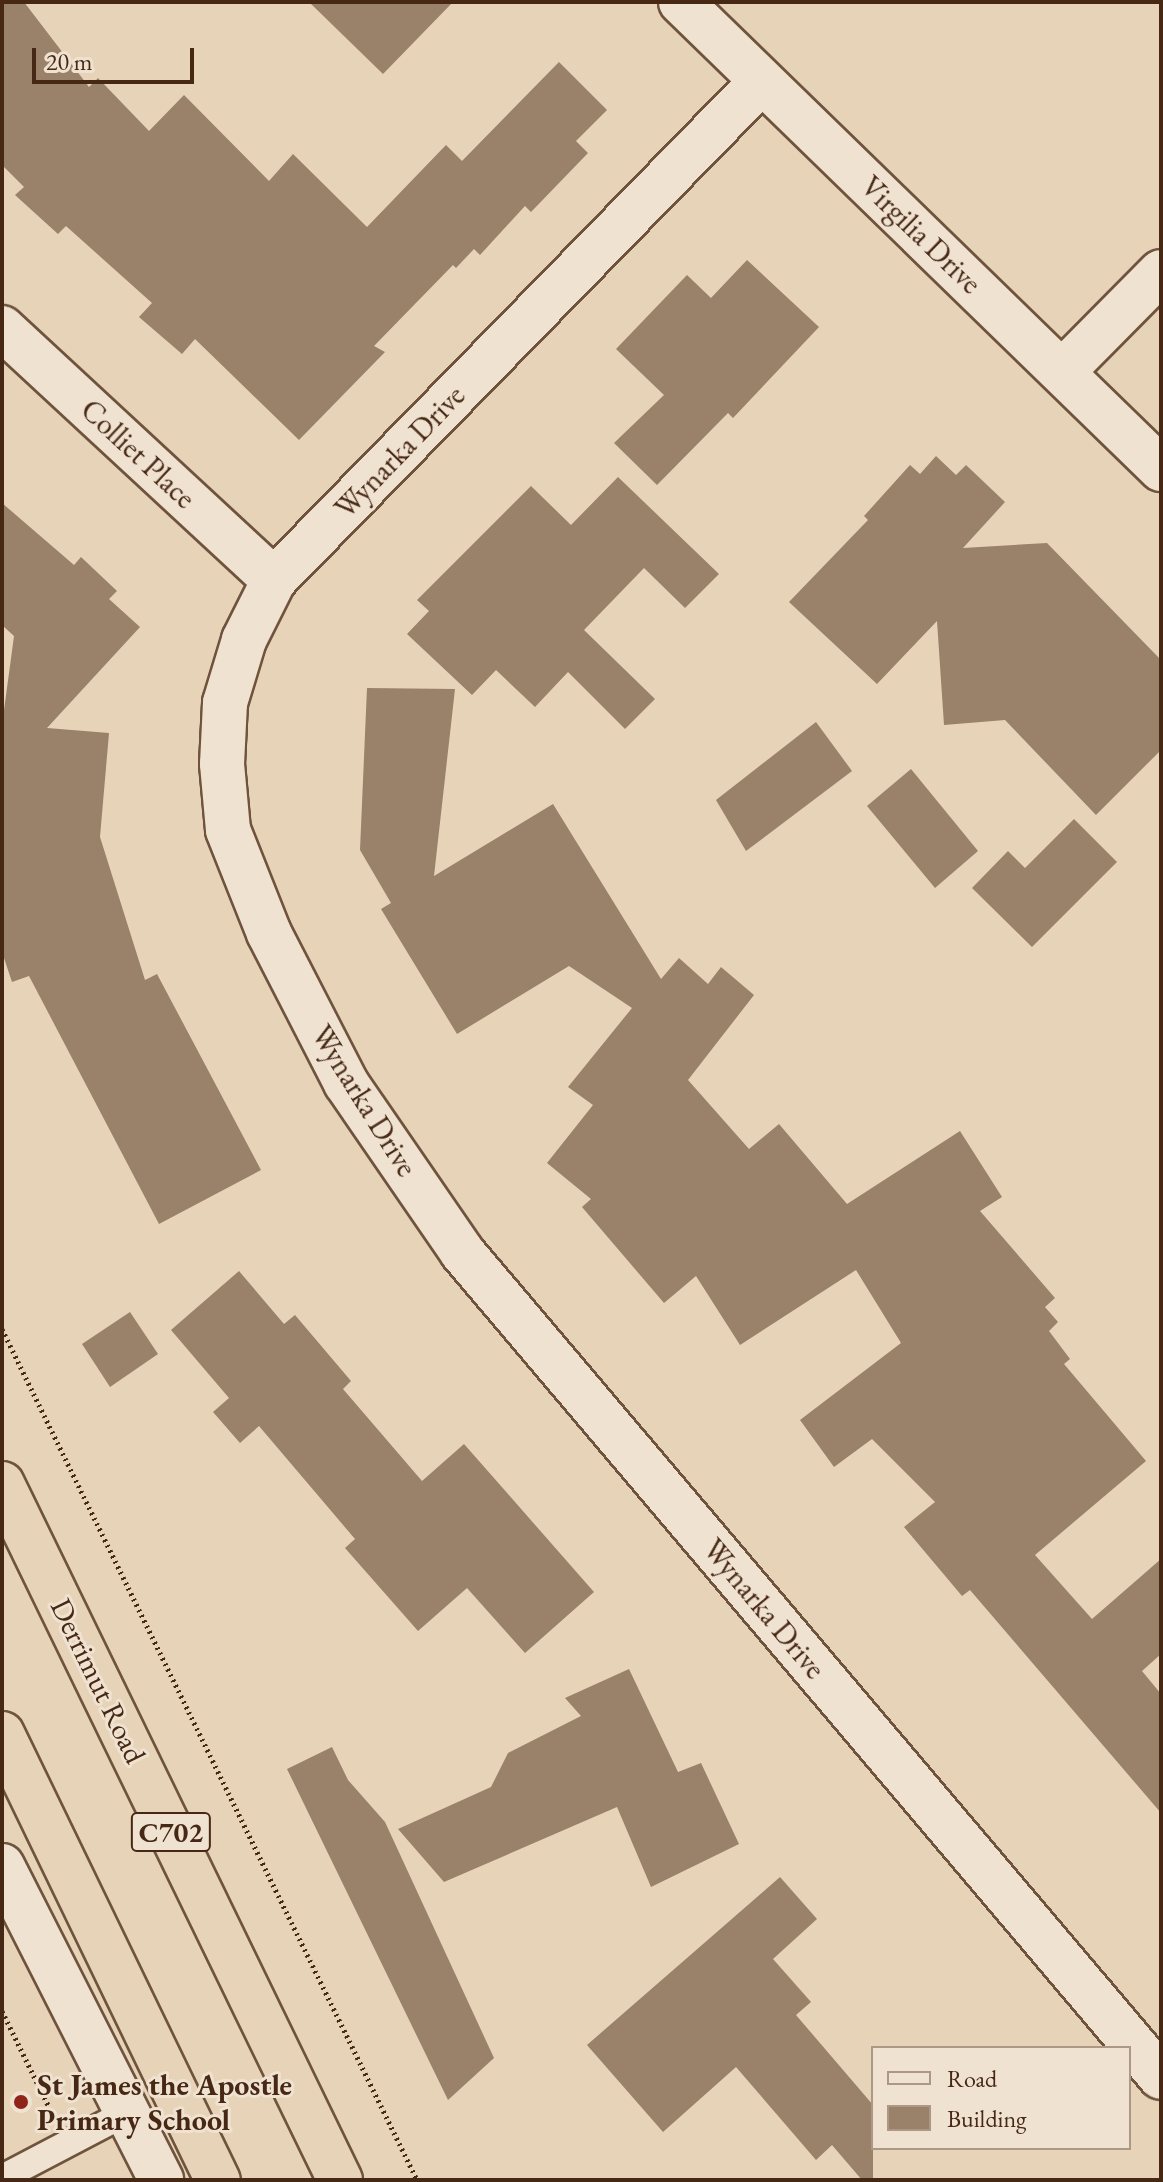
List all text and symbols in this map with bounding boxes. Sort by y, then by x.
scale bar [36,32,198,82]
text: 20 m [46,46,93,77]
street label: Virgilia Drive [853,169,989,301]
street label: Wynarka Drive [327,378,473,526]
street label: Colliet Place [73,392,203,516]
street label: Wynarka Drive [303,1019,425,1183]
street label: Wynarka Drive [695,1532,833,1686]
street label: Derrimut Road [43,1593,153,1769]
road number: C702 [129,1808,213,1856]
legend [871,2046,1131,2150]
text: Road [947,2063,997,2094]
place label: St James the Apostle Primary School [37,2067,292,2138]
marker: St James the Apostle Primary School [12,2093,30,2111]
text: Building [947,2103,1027,2134]

